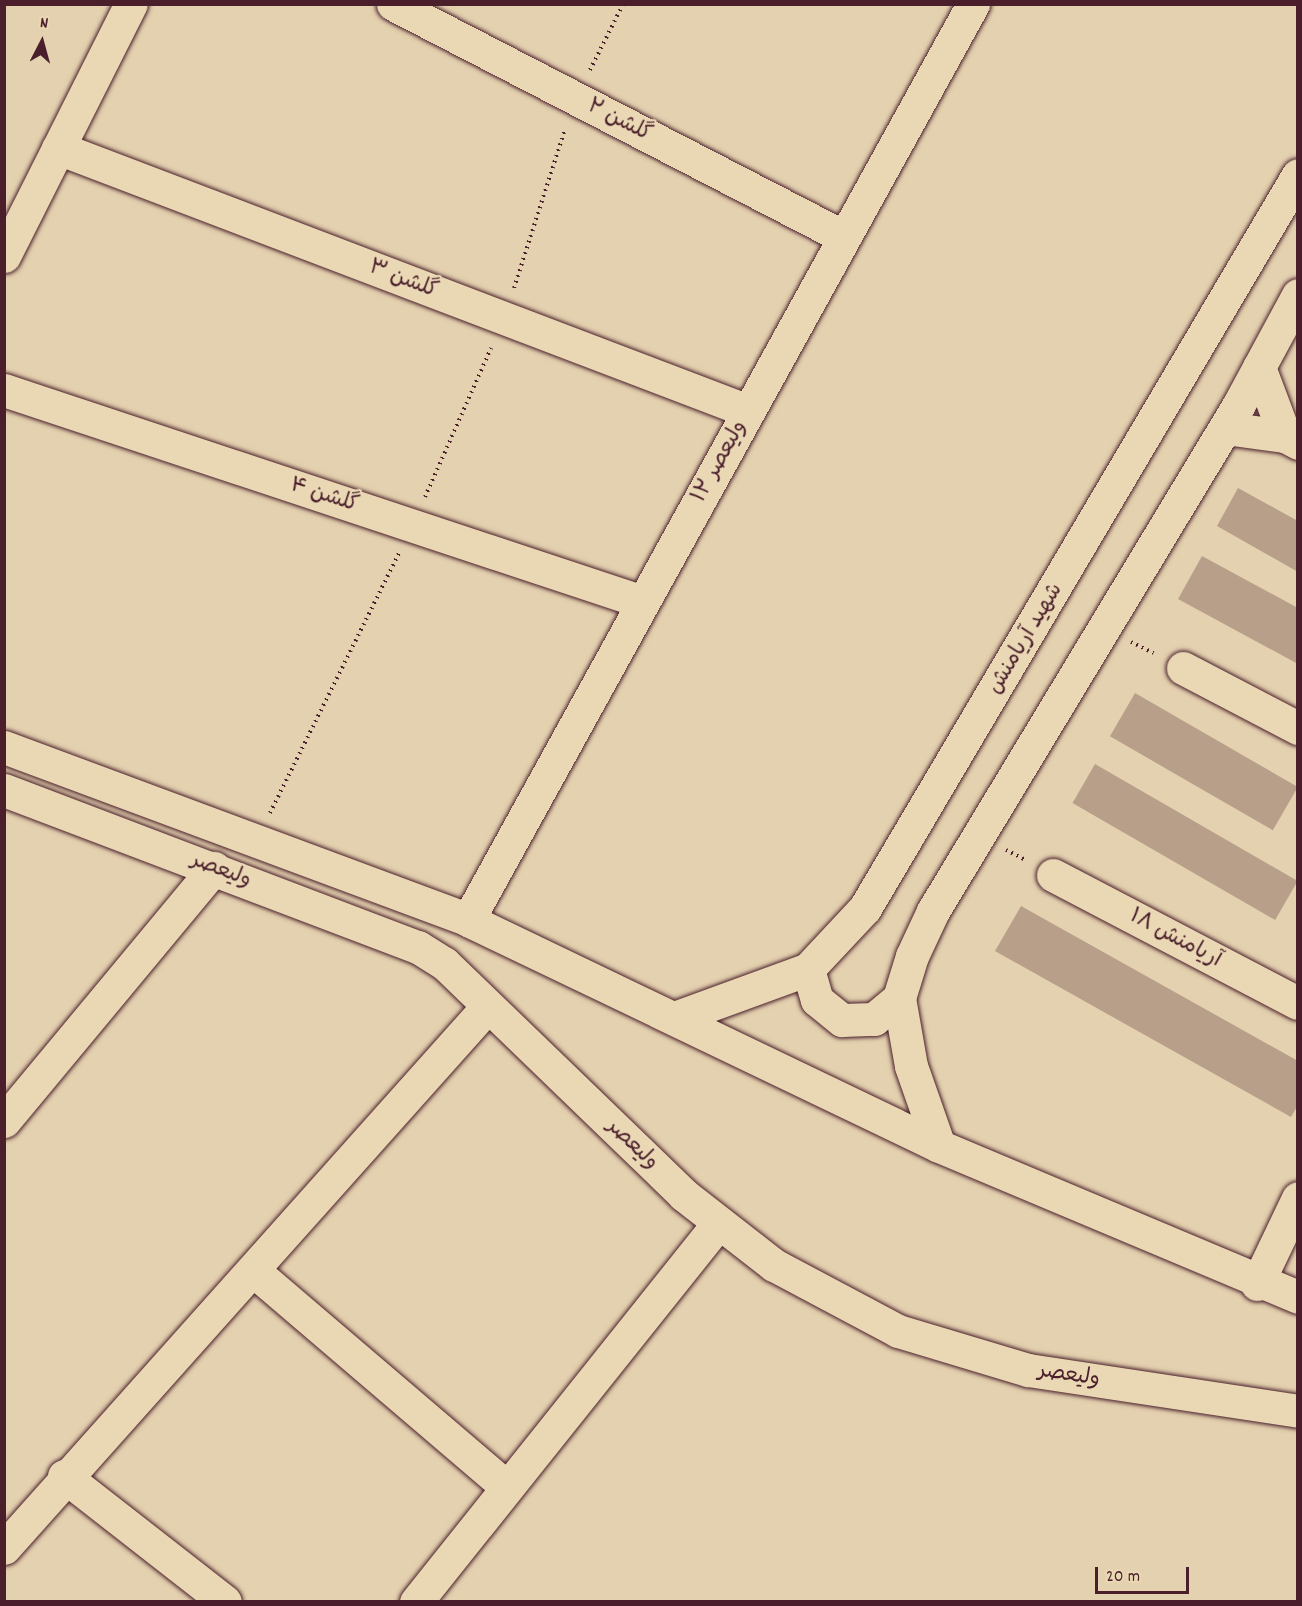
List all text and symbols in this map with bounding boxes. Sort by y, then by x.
north arrow [12,12,72,72]
text: N [39,12,49,35]
street label: گلشن ۲ [582,94,656,148]
street label: گلشن ۳ [365,255,441,305]
street label: ولیعصر ۱۲ [687,416,753,508]
street label: گلشن ۴ [286,473,362,519]
street label: شهید آریامنش [983,579,1069,699]
street label: ولیعصر [187,848,255,894]
street label: آریامنش ۱۸ [1124,904,1226,974]
street label: ولیعصر [601,1114,663,1176]
street label: ولیعصر [1036,1358,1102,1394]
scale bar [1098,1555,1192,1593]
text: 20 m [1106,1565,1140,1590]

